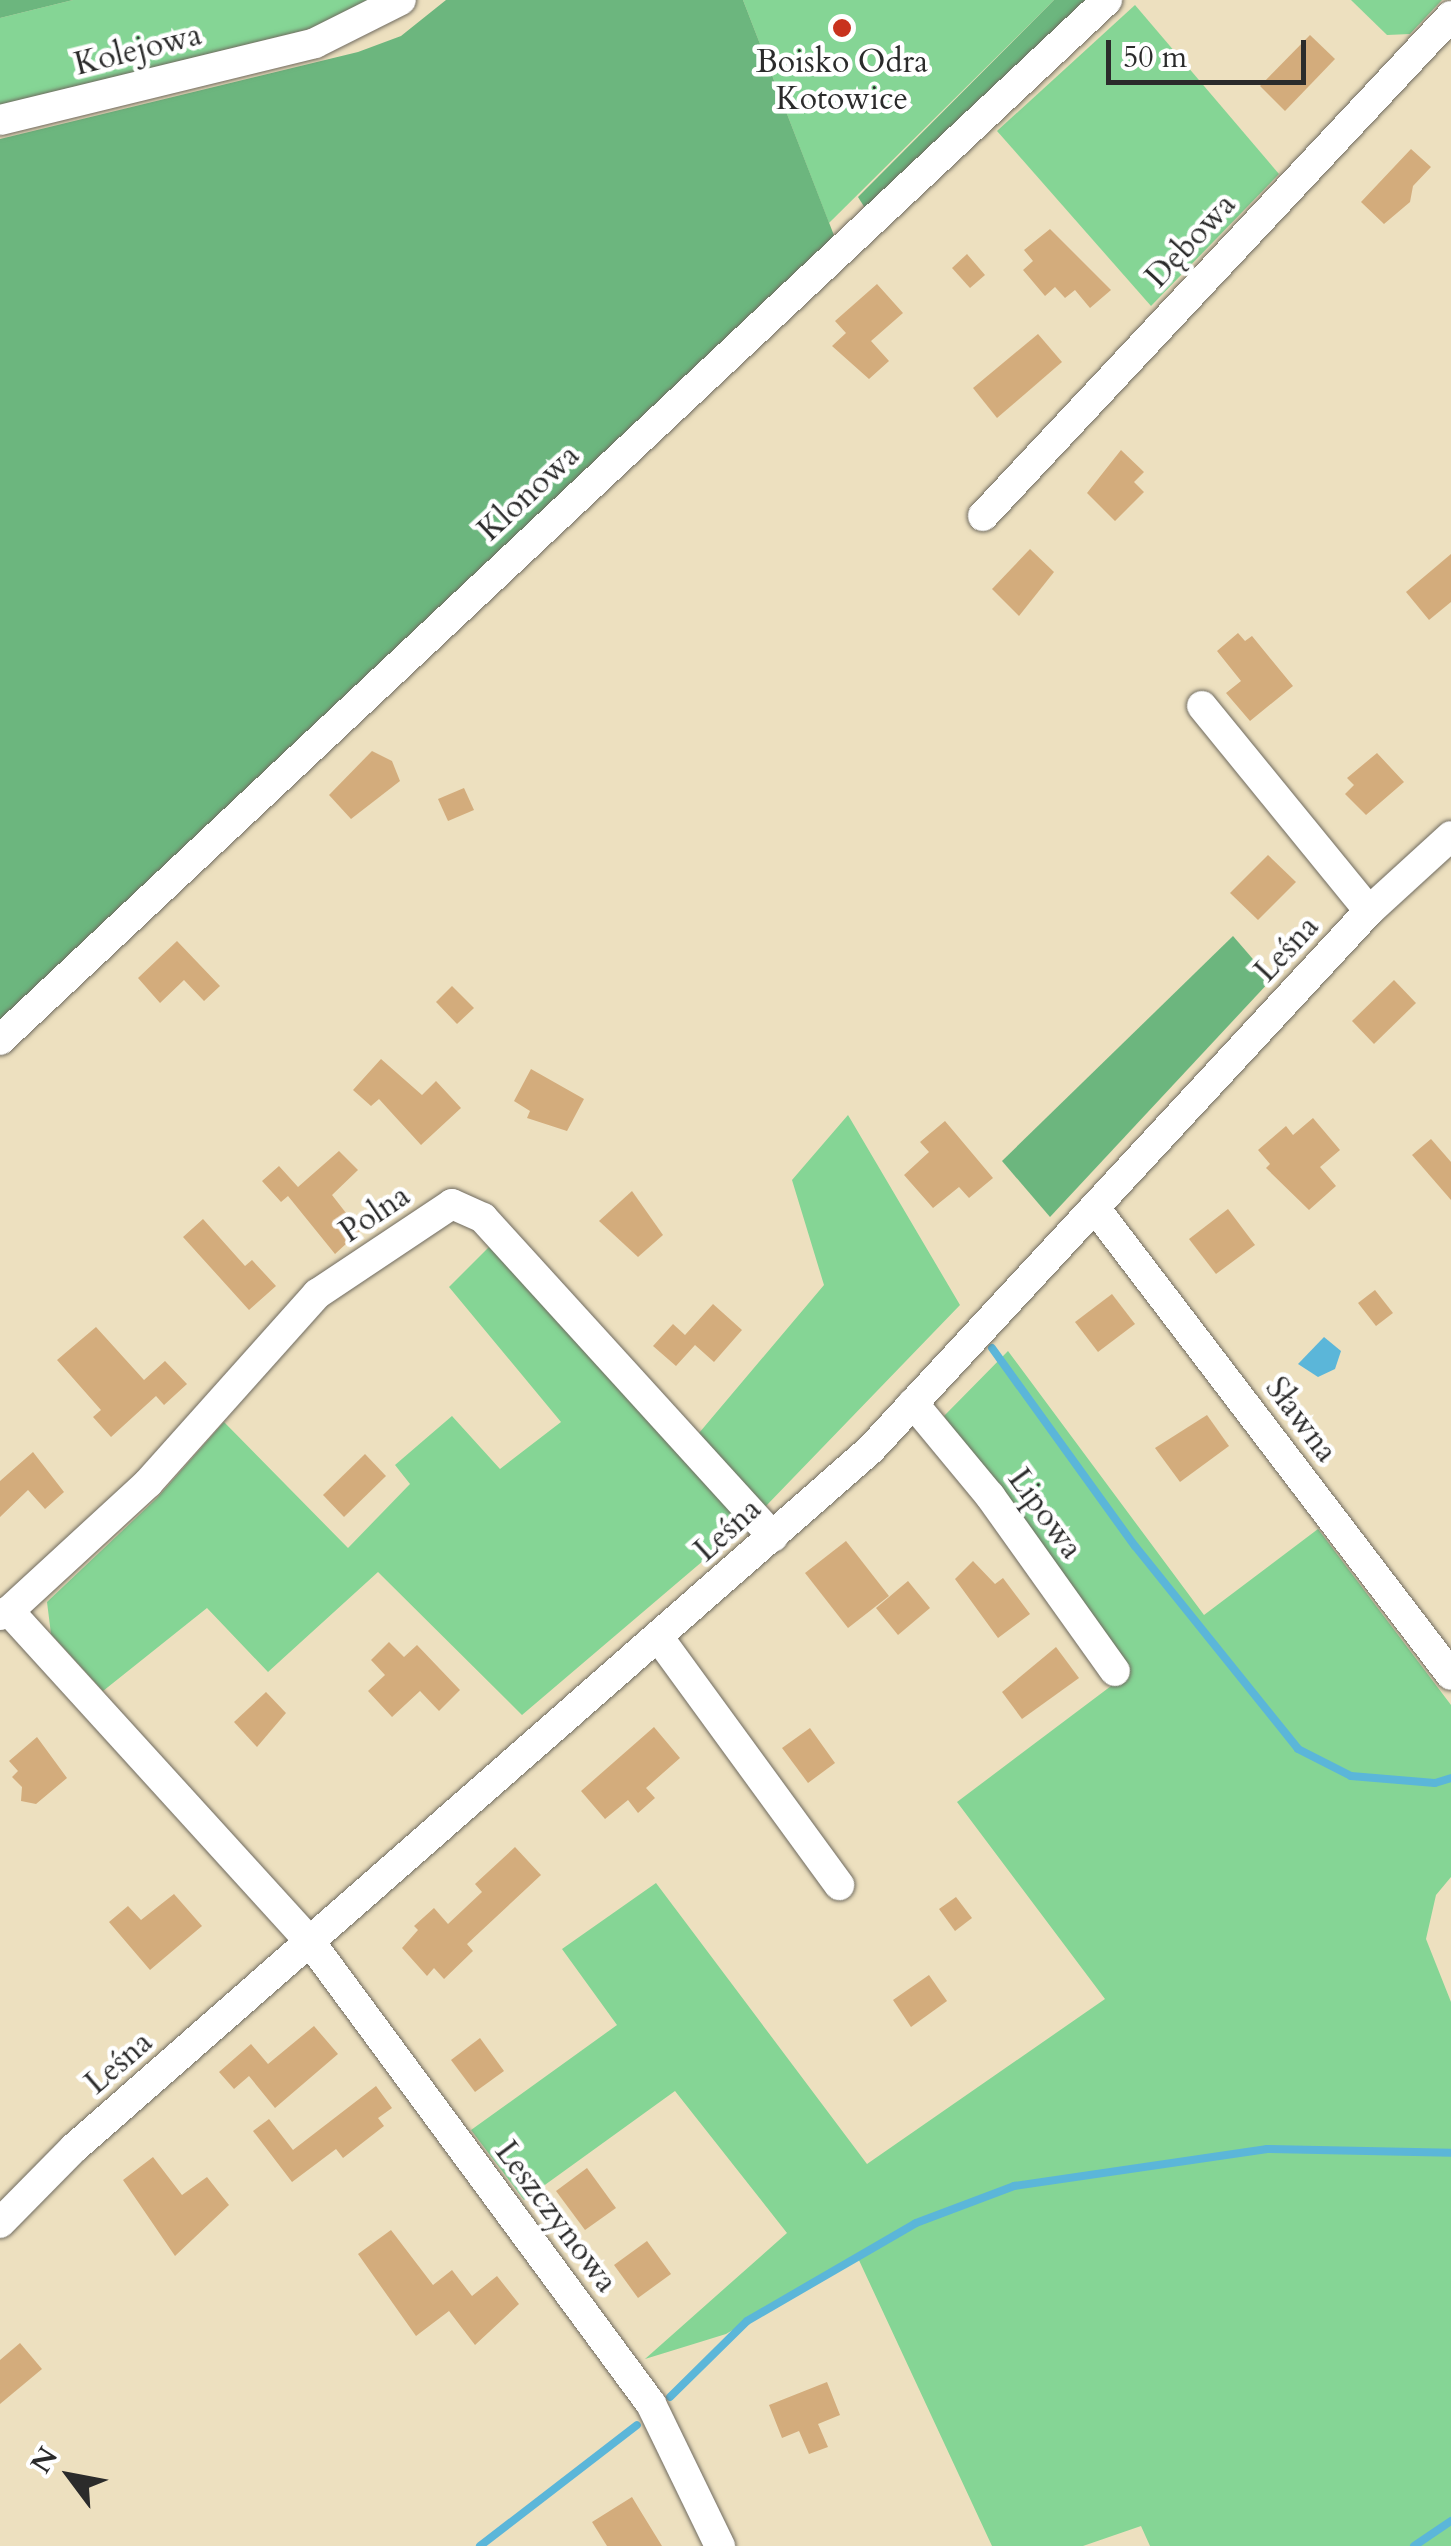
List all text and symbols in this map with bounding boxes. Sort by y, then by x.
street label: Kolejowa [70,16,206,84]
marker: Boisko Odra Kotowice [831,17,853,39]
scale bar [1111,20,1311,82]
text: 50 m [1123,37,1187,78]
place label: Boisko Odra Kotowice [756,44,928,119]
street label: Dębowa [1138,186,1244,296]
street label: Klonowa [470,437,588,549]
street label: Leśna [1247,908,1327,990]
street label: Polna [333,1177,417,1251]
street label: Sławna [1257,1370,1345,1470]
street label: Lipowa [999,1461,1091,1567]
street label: Leśna [687,1490,769,1570]
street label: Leśna [77,2023,161,2103]
street label: Leszczynowa [487,2134,625,2300]
north arrow [20,2426,120,2526]
text: N [22,2440,67,2480]

